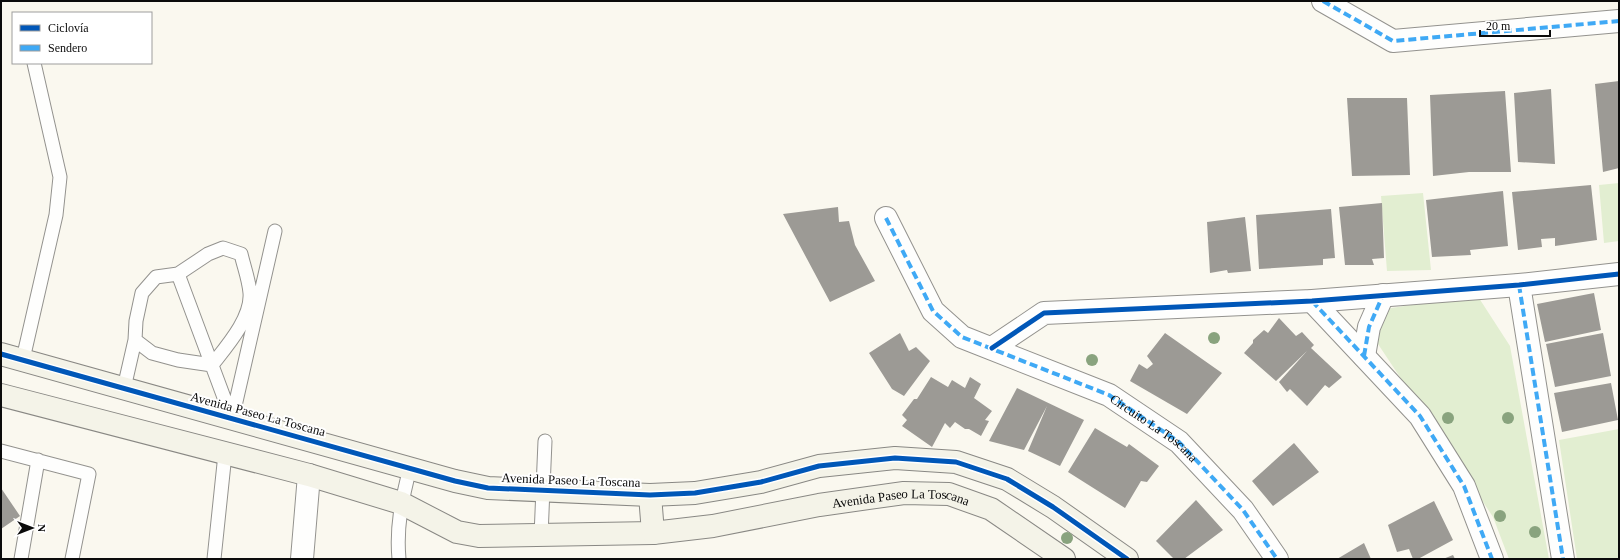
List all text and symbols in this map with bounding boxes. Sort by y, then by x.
legend [12,12,152,64]
scale bar [1480,12,1550,38]
text: 20 m [1486,19,1511,33]
text: Ciclovía [48,21,89,35]
text: Sendero [48,41,87,55]
street label: Avenida Paseo La Toscana [189,389,327,439]
street label: Circuito La Toscana [1108,391,1201,465]
street label: Avenida Paseo La Toscana [501,470,641,490]
street label: Avenida Paseo La Toscana [831,485,972,511]
north arrow [12,508,52,548]
text: N [36,524,48,532]

